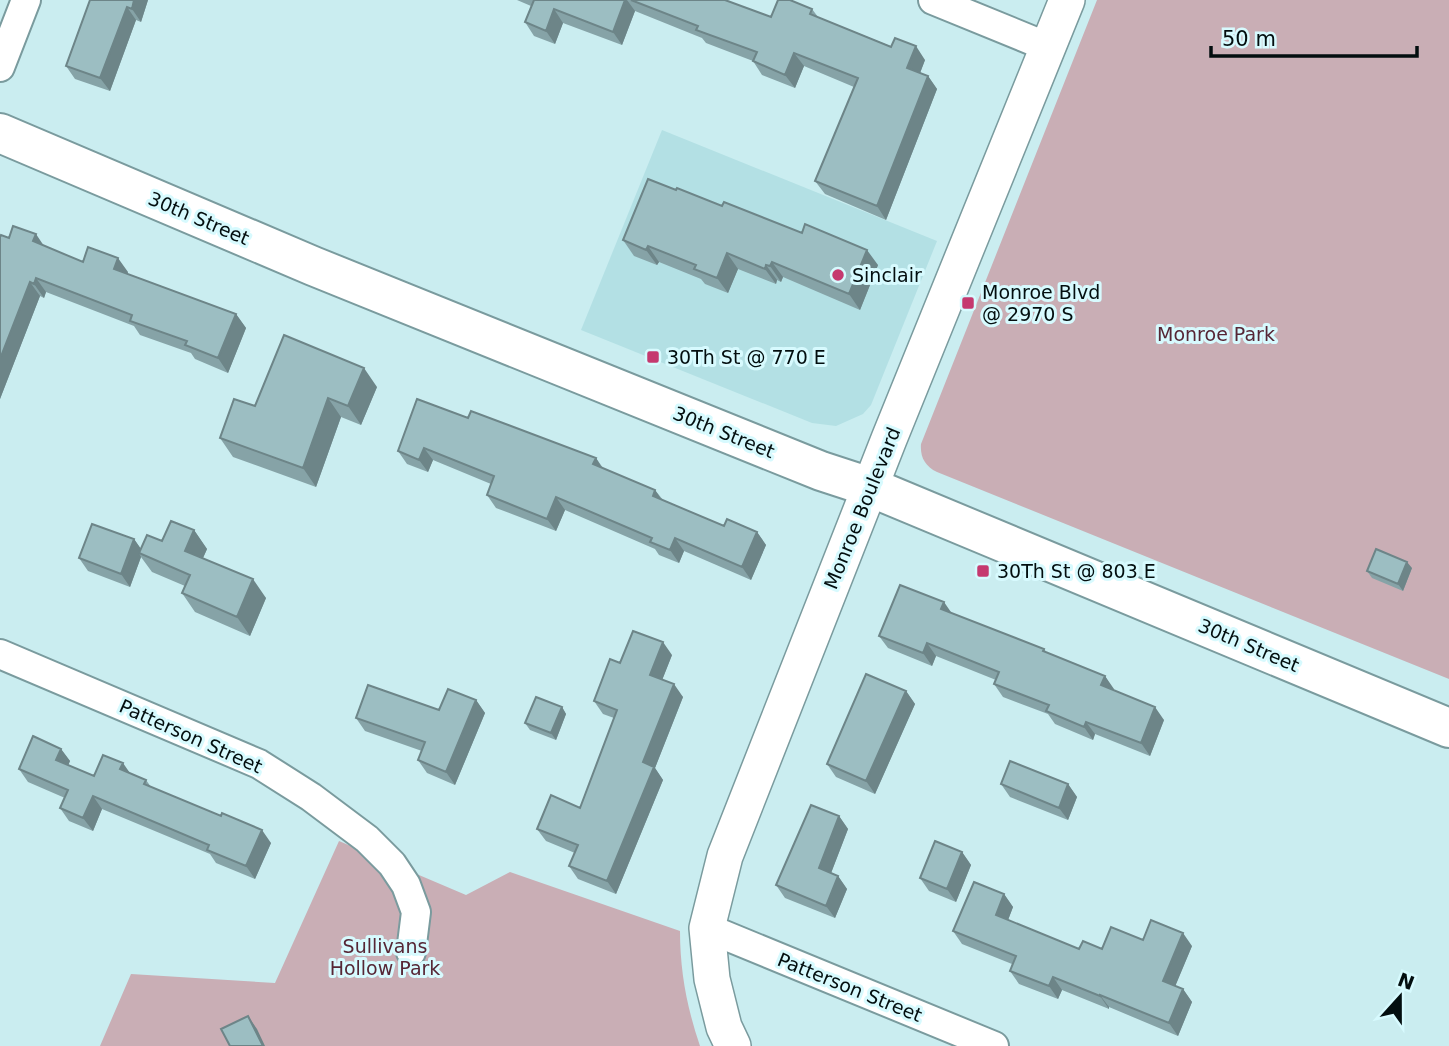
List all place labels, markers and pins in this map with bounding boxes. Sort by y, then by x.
place label: Sinclair [852,264,922,286]
marker: Sinclair [830,267,846,283]
place label: Monroe Blvd @ 2970 S [982,281,1100,325]
marker: Monroe Blvd @ 2970 S [960,295,976,311]
place label: 30Th St @ 770 E [667,346,826,368]
marker: 30Th St @ 770 E [645,349,661,365]
place label: 30Th St @ 803 E [997,560,1156,582]
marker: 30Th St @ 803 E [975,563,991,579]

